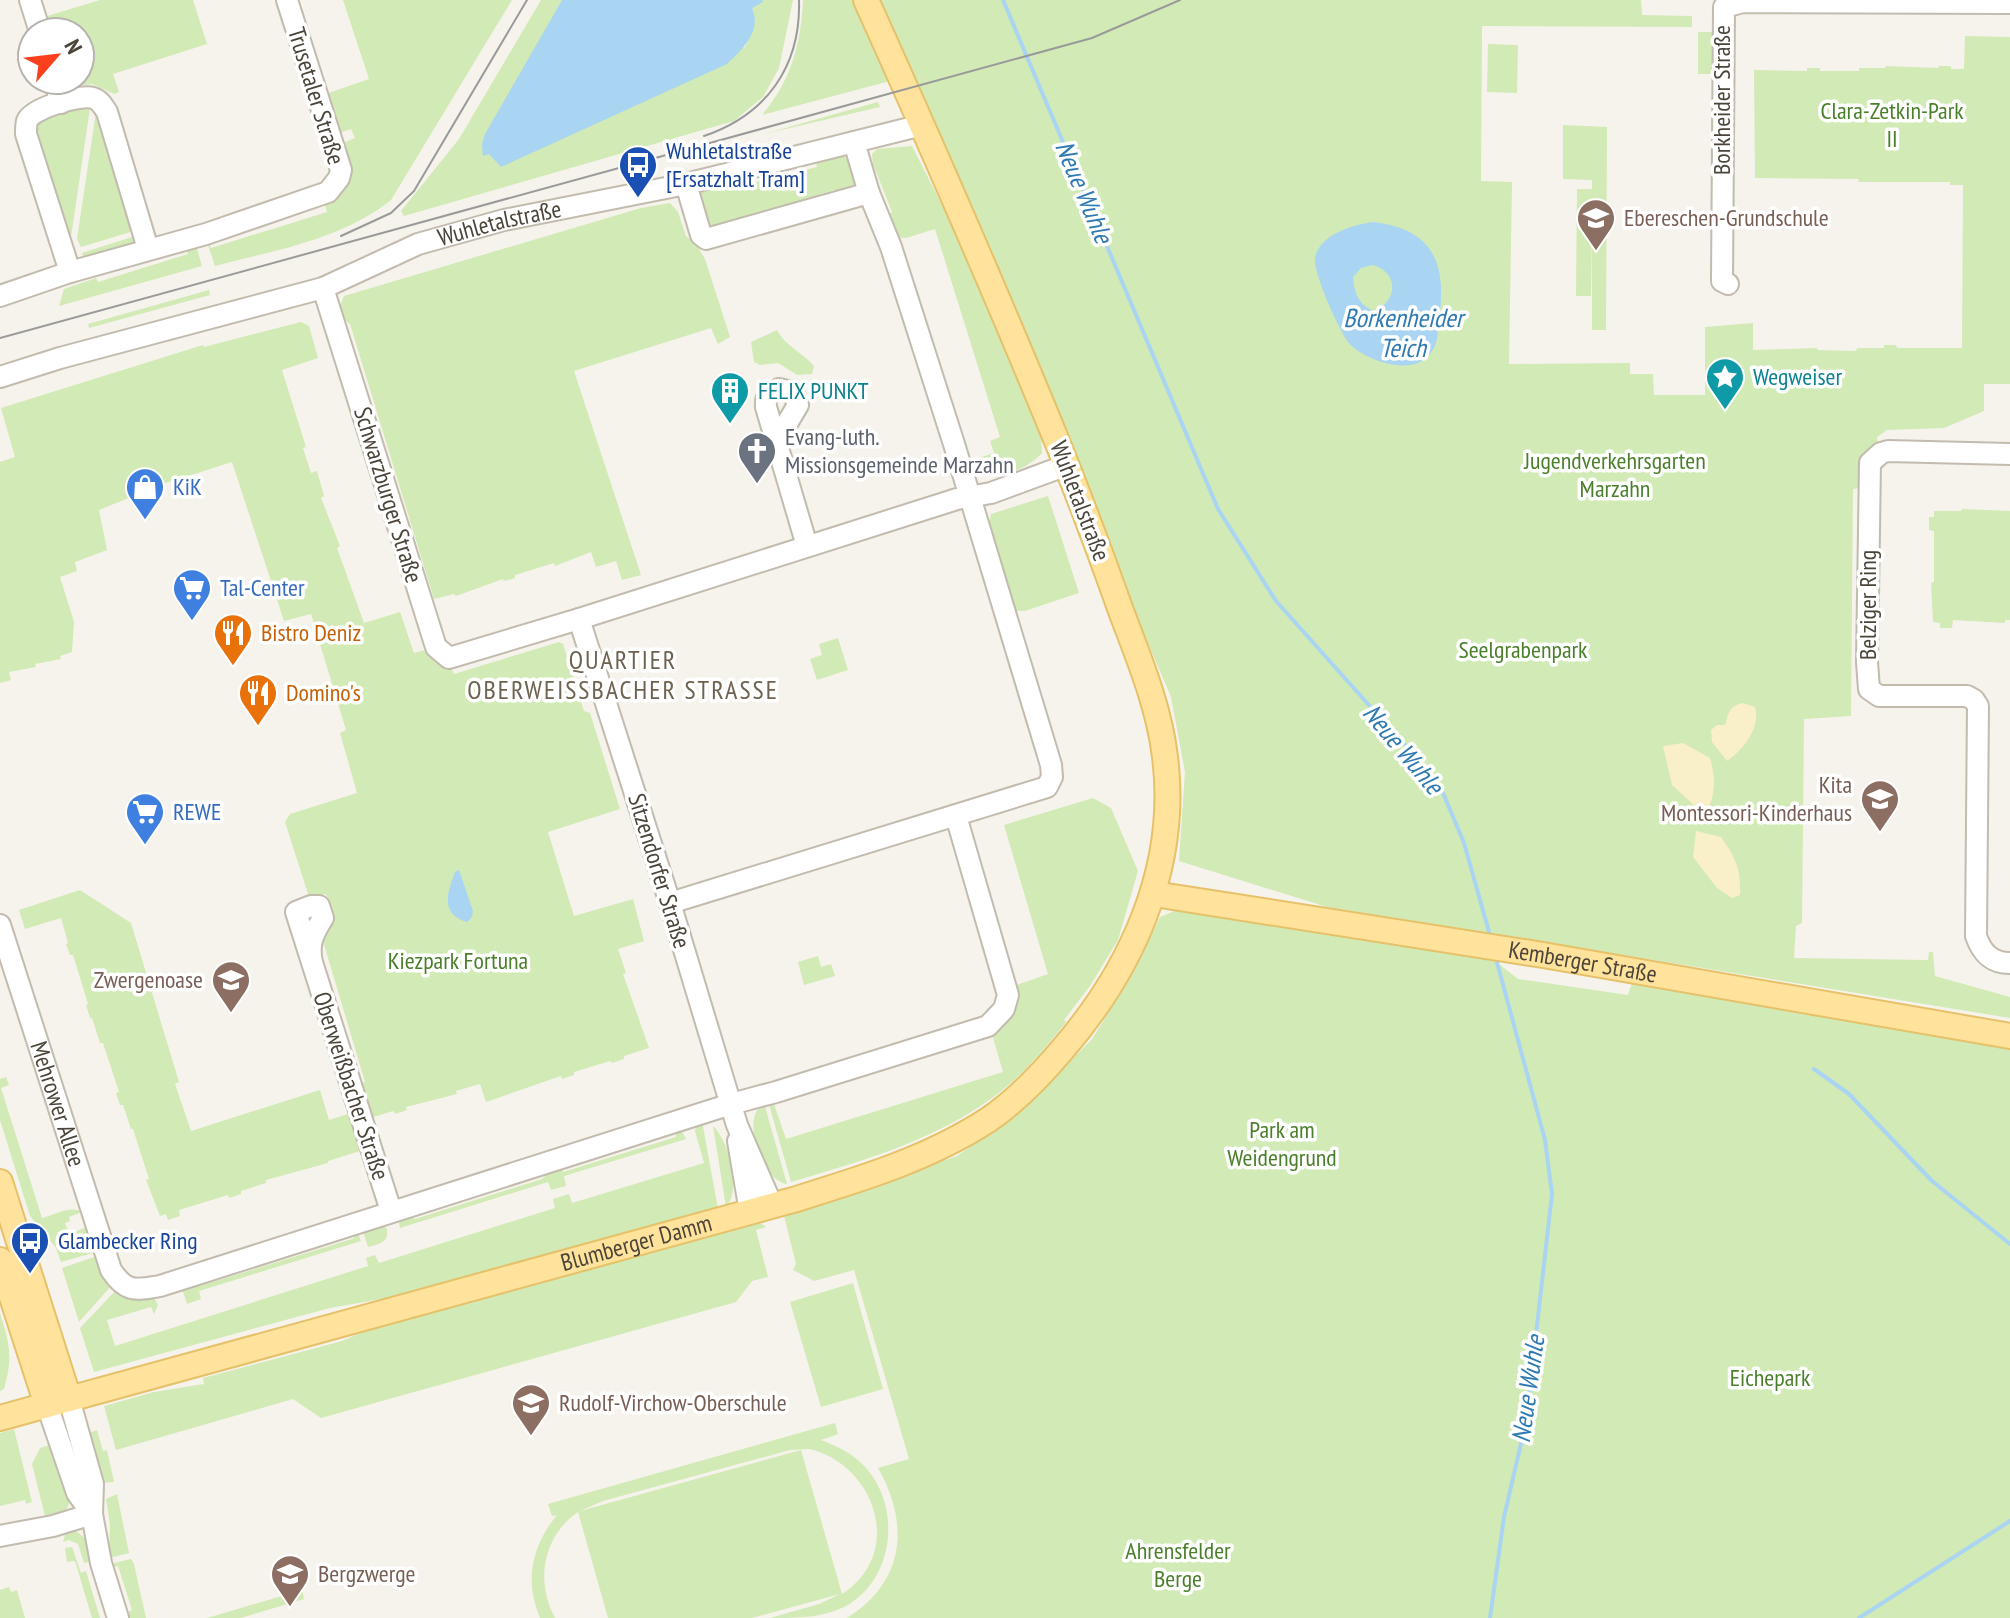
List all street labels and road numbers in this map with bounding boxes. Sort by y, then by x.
street label: Trusetaler Straße [281,24,352,168]
street label: Borkheider Straße [1706,25,1737,175]
street label: Wuhletalstraße [434,193,564,253]
street label: Schwarzburger Straße [347,403,430,587]
street label: Wuhletalstraße [1043,436,1118,565]
street label: Belziger Ring [1852,550,1883,660]
street label: Sitzendorfer Straße [621,790,698,952]
street label: Kemberger Straße [1506,934,1659,989]
street label: Oberweißbacher Straße [306,988,397,1184]
street label: Mehrower Allee [23,1037,93,1170]
street label: Blumberger Damm [557,1207,715,1278]

